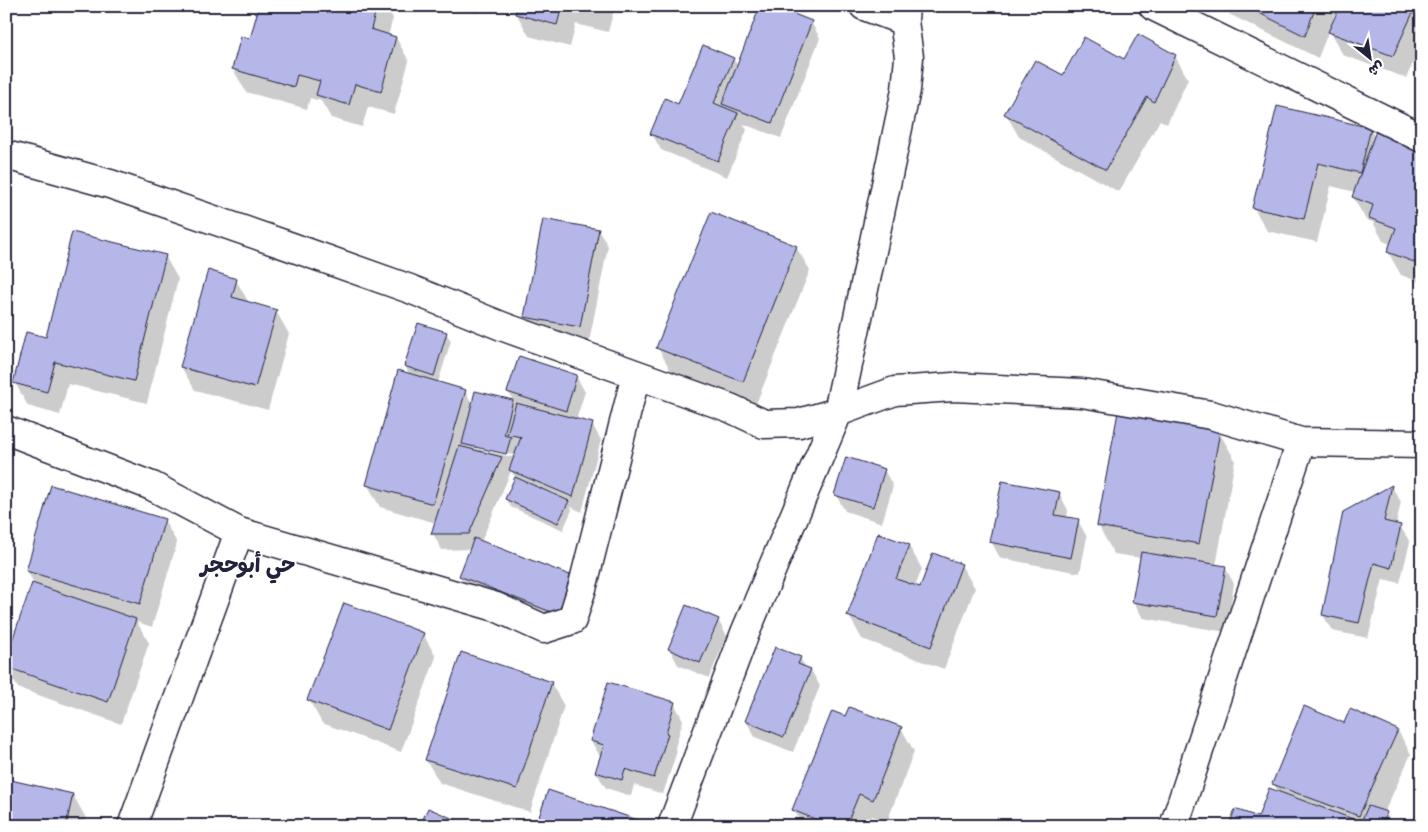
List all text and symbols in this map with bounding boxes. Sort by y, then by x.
north arrow [1346,32,1396,82]
text: ش [1365,58,1387,80]
district label: حي أبوحجر [199,551,295,584]

